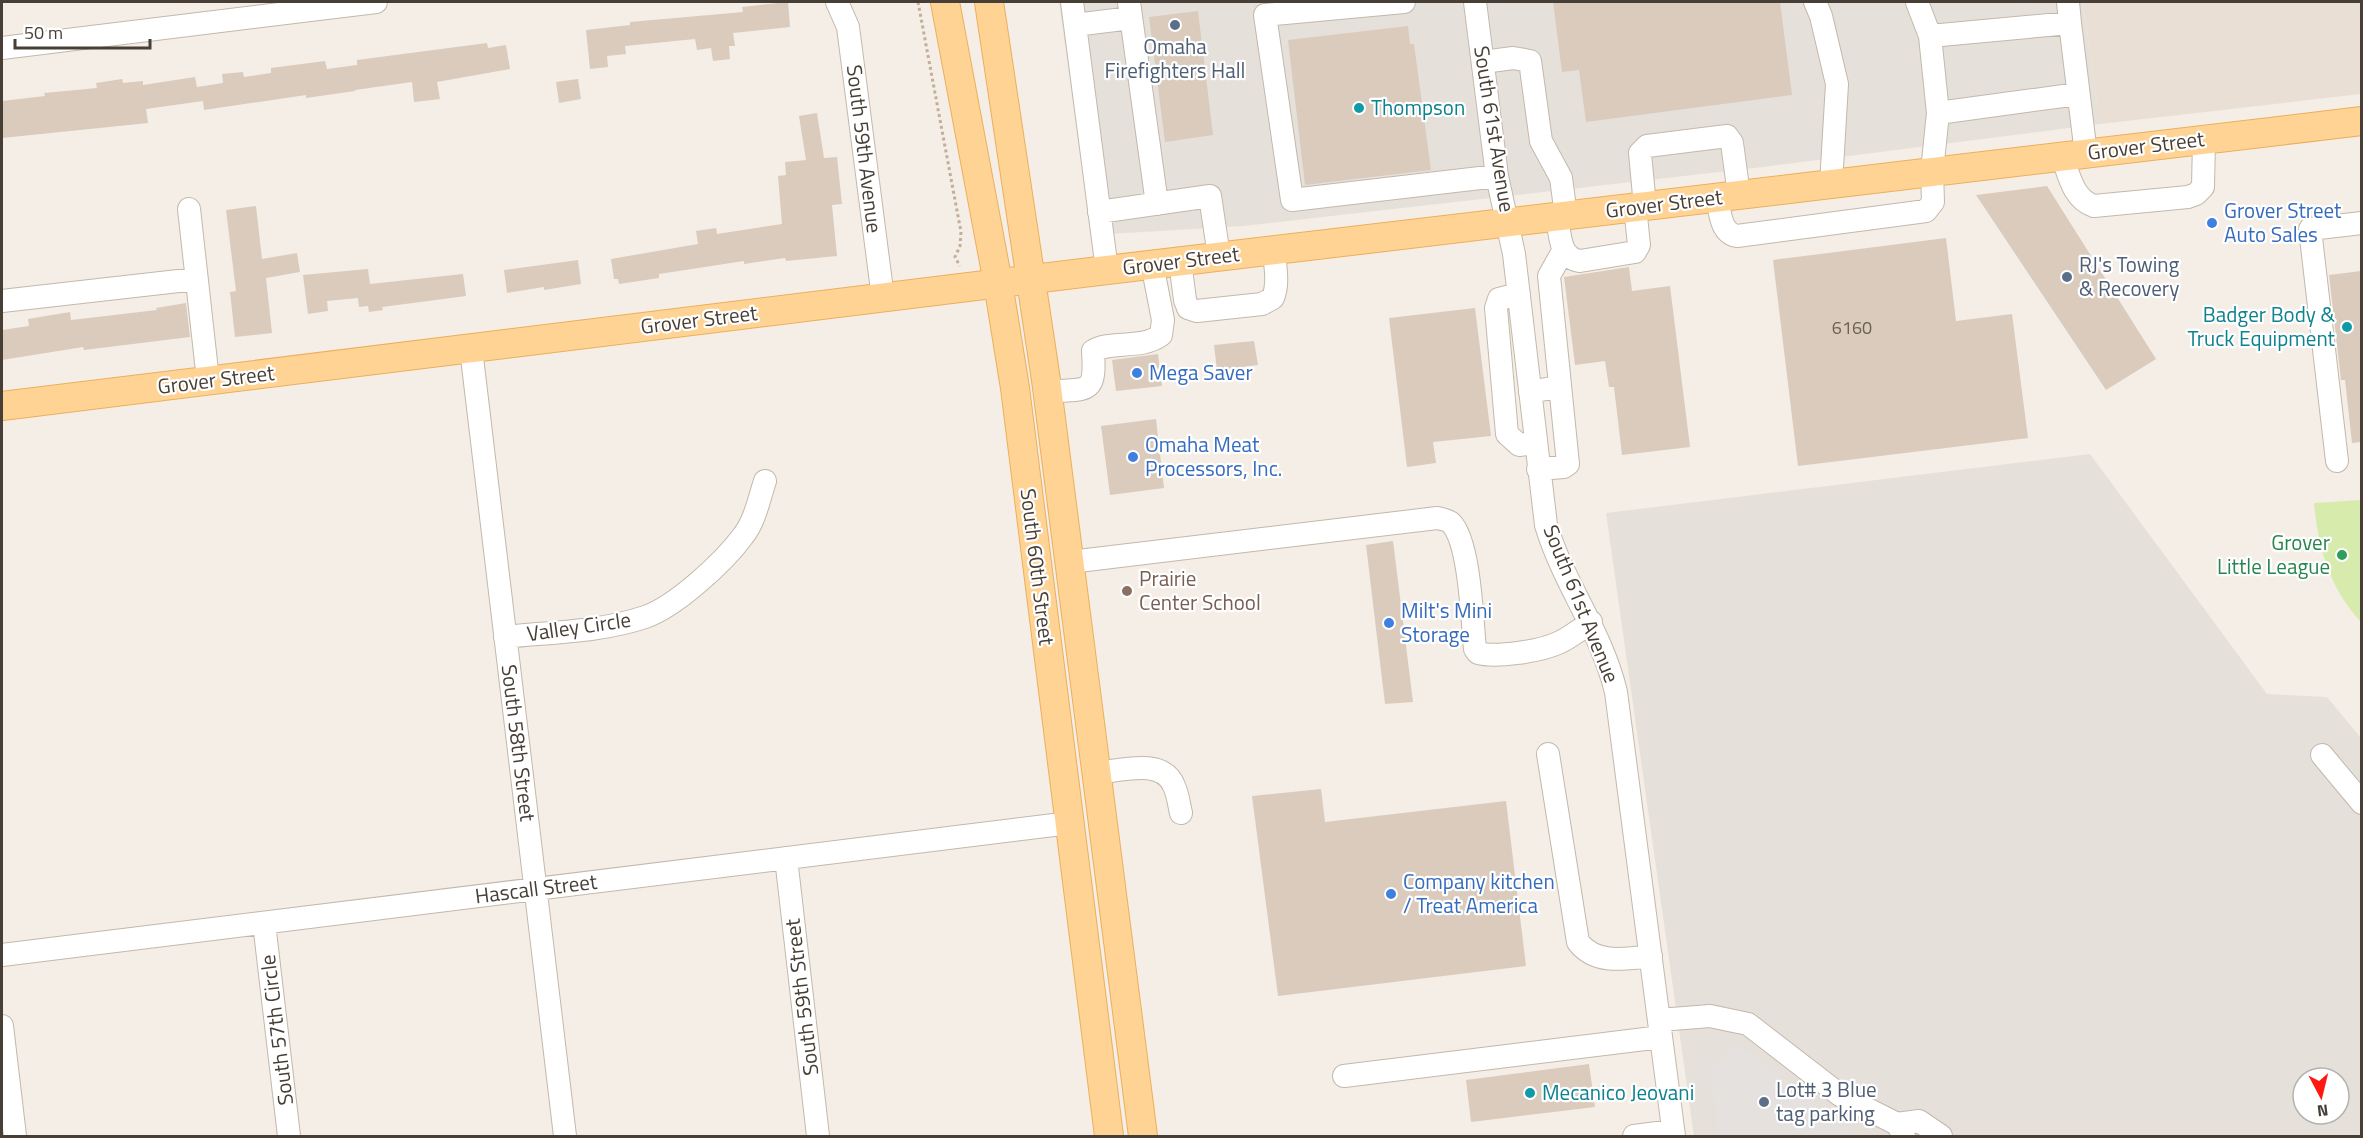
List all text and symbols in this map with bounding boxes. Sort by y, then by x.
scale bar [15,12,150,50]
marker: Omaha Firefighters Hall [1168,18,1182,32]
text: 50 m [24,19,63,46]
place label: Omaha Firefighters Hall [1105,30,1245,86]
street label: South 61st Avenue [1466,43,1524,214]
street label: South 59th Avenue [839,63,891,235]
place label: Thompson [1371,91,1465,123]
marker: Thompson [1352,101,1366,115]
street label: Grover Street [2086,122,2207,168]
street label: Grover Street [1604,180,1725,226]
place label: Grover Street Auto Sales [2224,194,2342,250]
marker: Grover Street Auto Sales [2205,216,2219,230]
street label: Grover Street [1121,237,1242,283]
place label: RJ's Towing & Recovery [2079,248,2180,304]
marker: RJ's Towing & Recovery [2060,270,2074,284]
street label: Grover Street [639,296,760,342]
place label: Badger Body & Truck Equipment [2187,298,2336,354]
house number: 6160 [1832,314,1872,341]
marker: Badger Body & Truck Equipment [2340,320,2354,334]
street label: Grover Street [156,356,277,402]
place label: Mega Saver [1149,356,1253,388]
marker: Mega Saver [1130,366,1144,380]
place label: Omaha Meat Processors, Inc. [1145,428,1282,484]
marker: Omaha Meat Processors, Inc. [1126,450,1140,464]
street label: South 60th Street [1012,487,1064,648]
street label: South 61st Avenue [1536,520,1628,687]
place label: Grover Little League [2217,526,2330,582]
marker: Grover Little League [2335,548,2349,562]
place label: Prairie Center School [1139,562,1261,618]
marker: Prairie Center School [1120,584,1134,598]
place label: Milt's Mini Storage [1401,594,1492,650]
street label: Valley Circle [525,603,633,649]
marker: Milt's Mini Storage [1382,616,1396,630]
street label: South 58th Street [493,663,545,824]
street label: Hascall Street [473,865,599,911]
place label: Company kitchen / Treat America [1403,865,1555,921]
marker: Company kitchen / Treat America [1384,887,1398,901]
street label: South 59th Street [775,916,827,1077]
street label: South 57th Circle [251,953,301,1107]
north arrow [2291,1066,2351,1126]
place label: Lot# 3 Blue tag parking [1776,1073,1877,1129]
place label: Mecanico Jeovani [1542,1076,1694,1108]
marker: Mecanico Jeovani [1523,1086,1537,1100]
marker: Lot# 3 Blue tag parking [1757,1095,1771,1109]
text: N [2316,1098,2330,1123]

